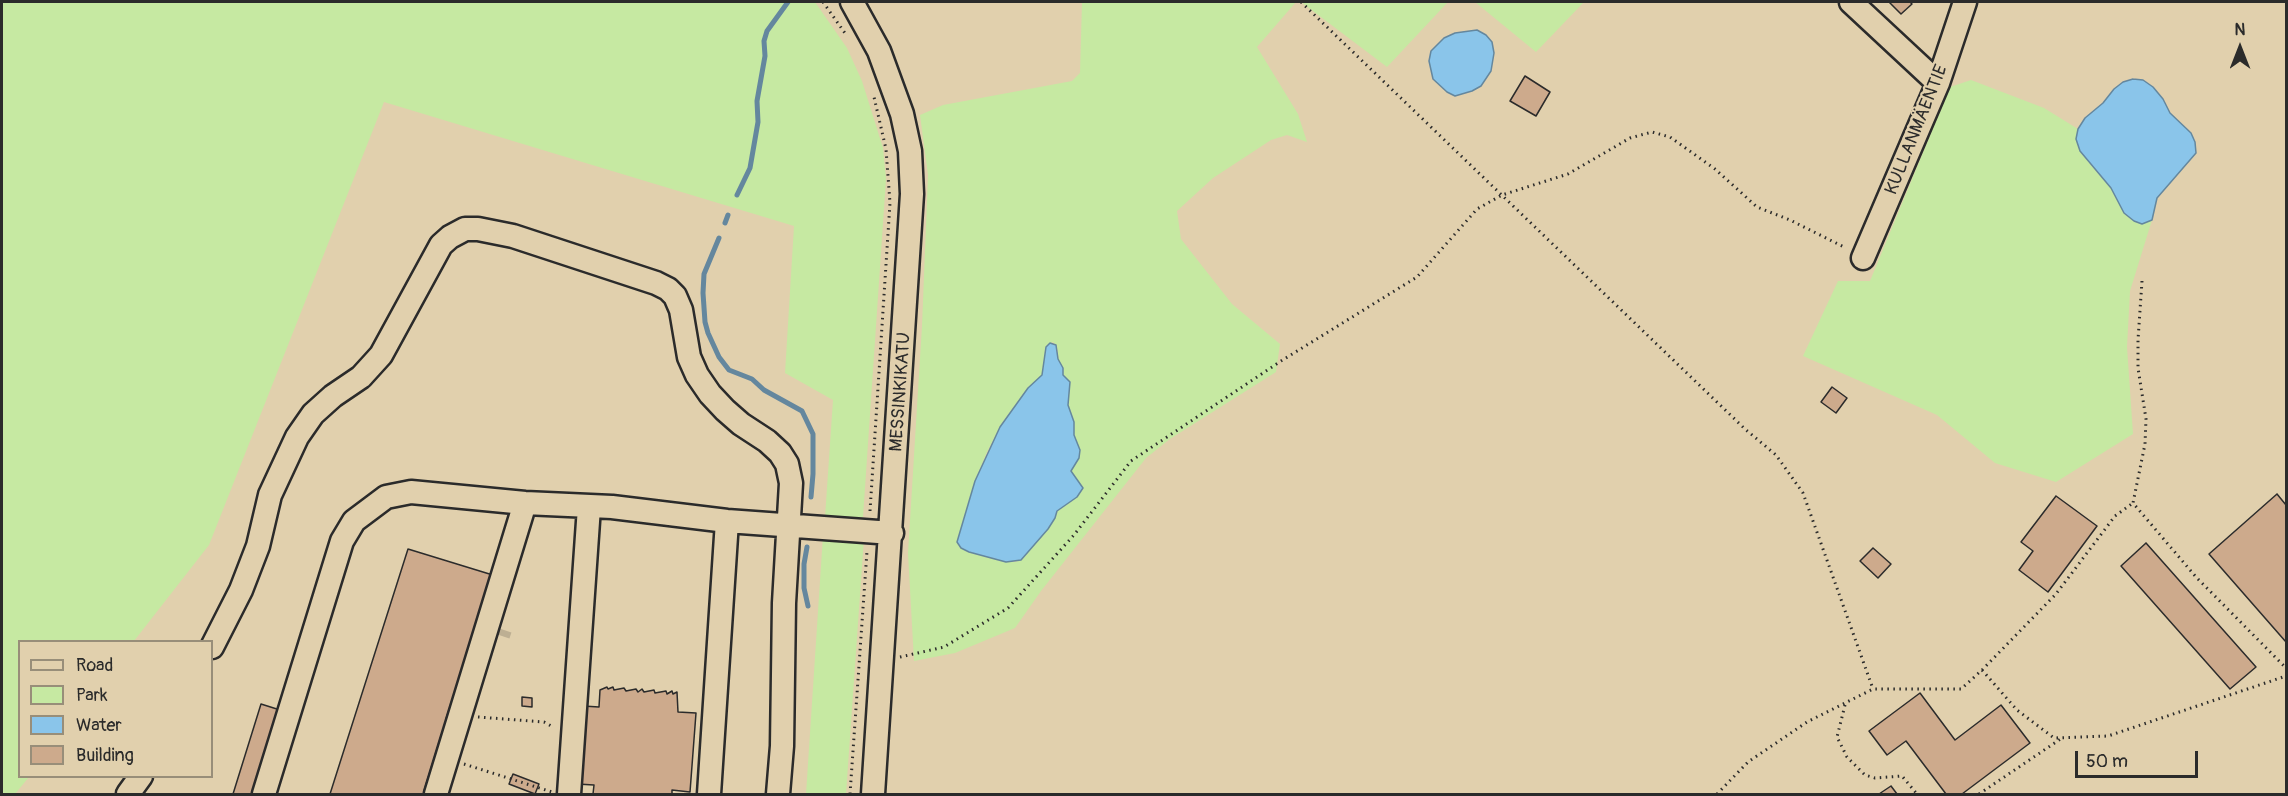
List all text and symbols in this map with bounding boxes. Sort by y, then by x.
north arrow [2210,18,2270,78]
text: N [2235,20,2245,40]
street label: KULLANMÄENTIE [1881,62,1953,198]
street label: MESSINKIKATU [886,332,916,452]
legend [18,640,213,778]
text: Road [76,654,113,677]
text: Park [76,684,108,707]
text: Water [76,714,122,737]
scale bar [2078,739,2201,777]
text: Building [76,744,134,767]
text: 50 m [2086,750,2128,773]

